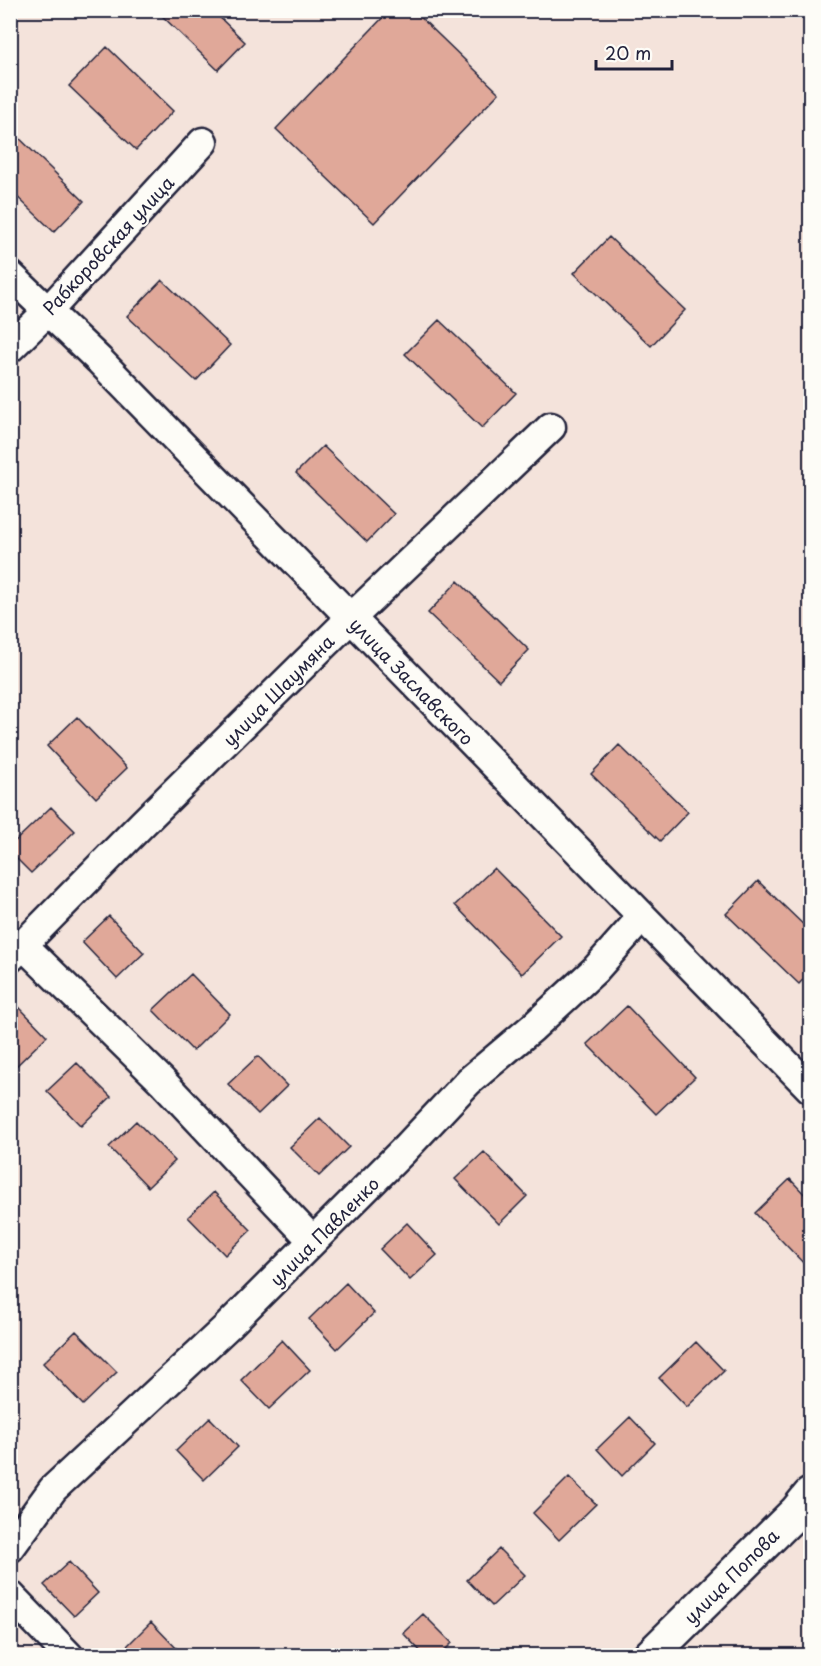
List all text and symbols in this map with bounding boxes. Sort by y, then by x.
scale bar [596,33,672,71]
text: 20 m [605,39,651,66]
street label: Рабкоровская улица [36,169,180,321]
street label: улица Заславского [344,611,480,751]
street label: улица Шаумяна [216,627,341,752]
street label: улица Павленко [263,1170,385,1292]
street label: улица Попова [677,1522,785,1630]

